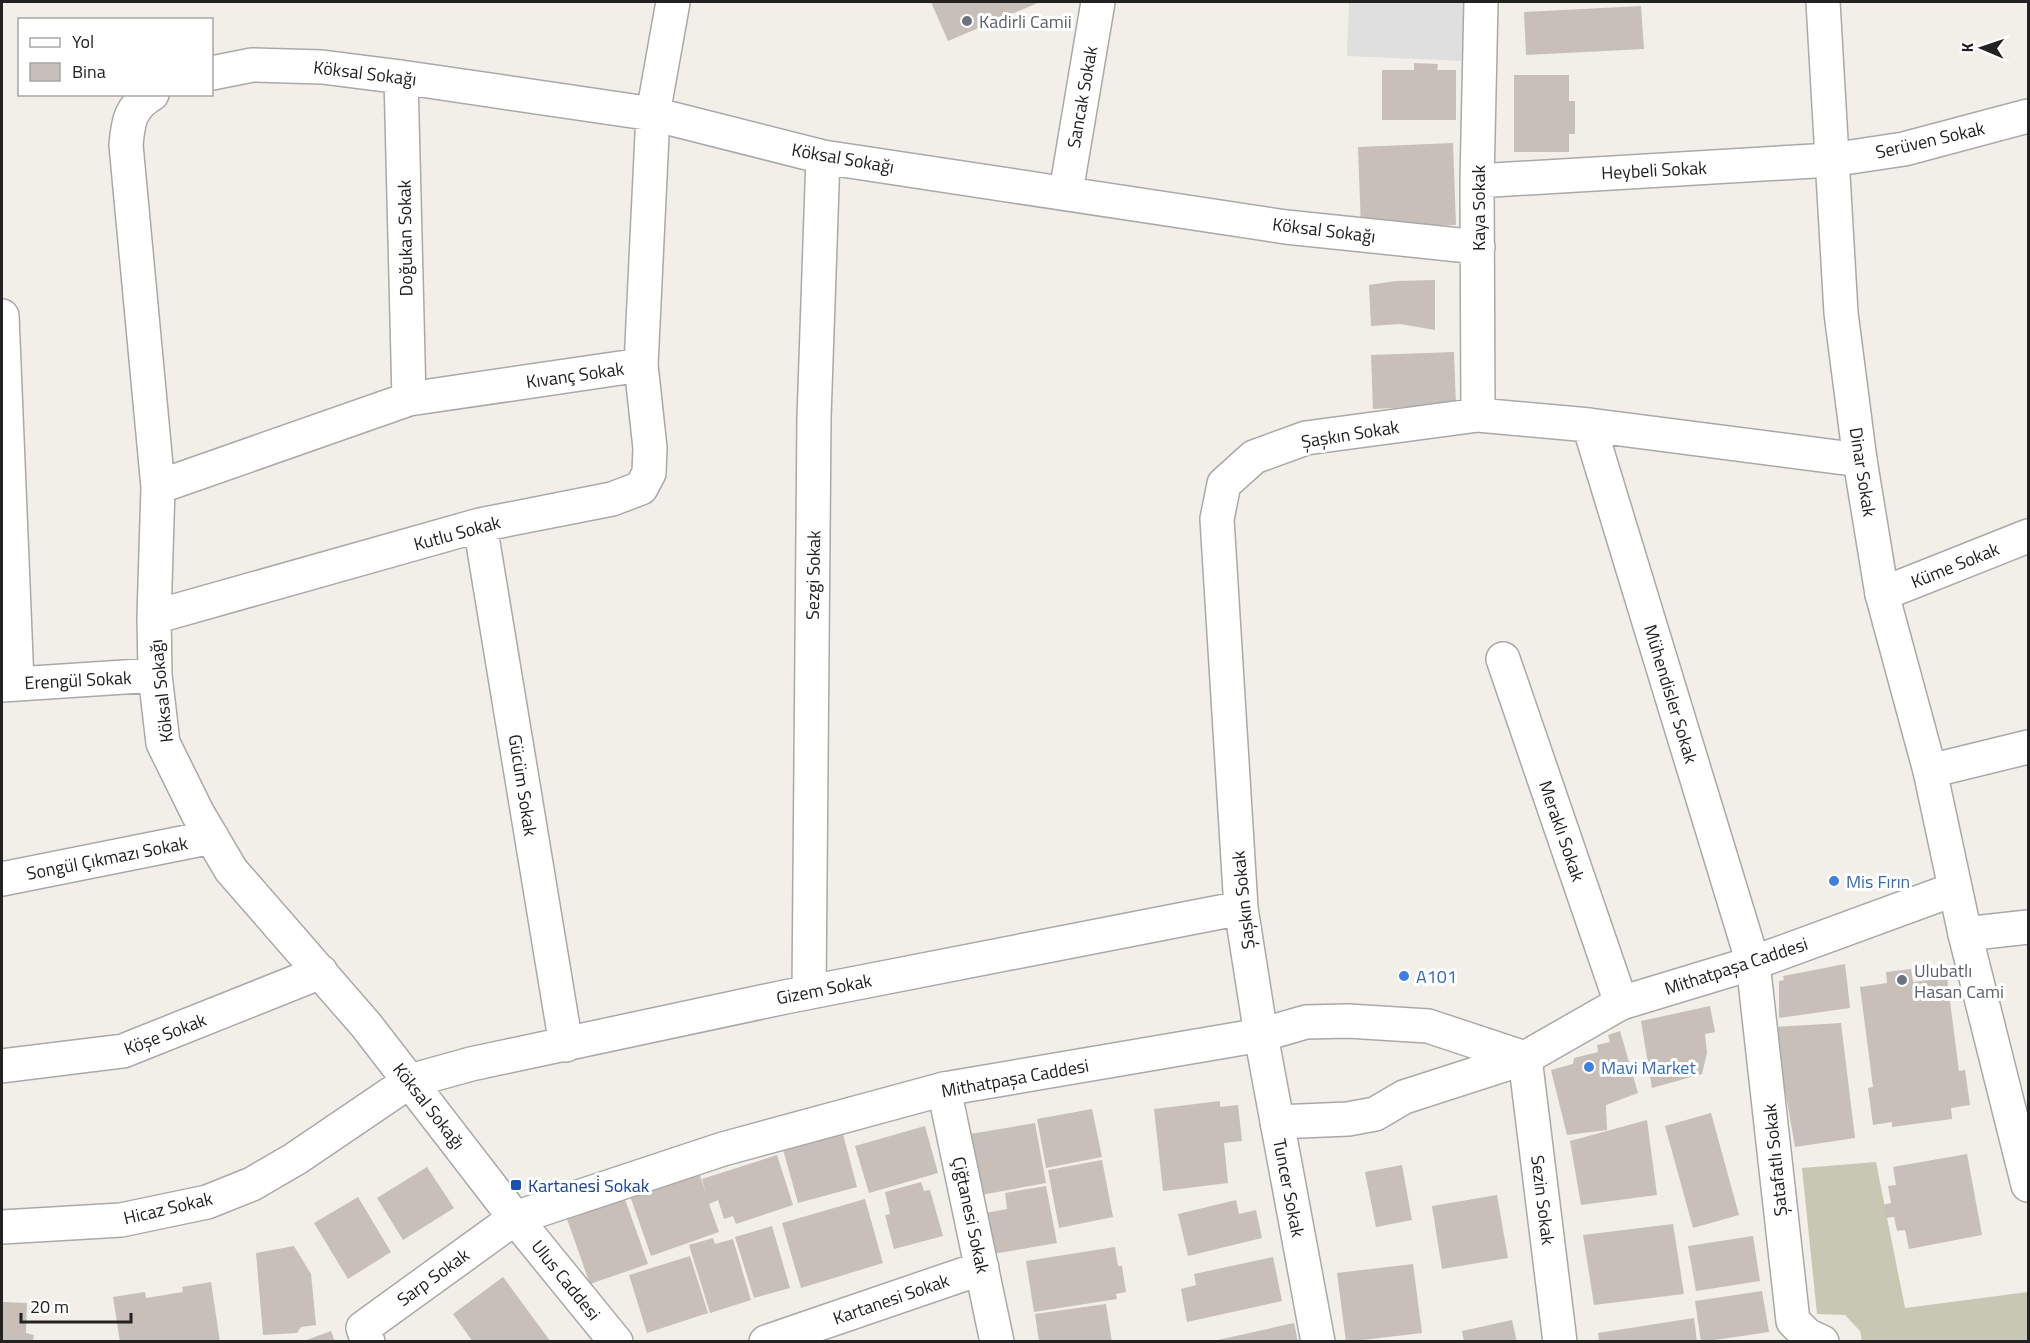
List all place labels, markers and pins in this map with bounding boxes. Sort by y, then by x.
place label: Kadirli Camii [979,8,1072,35]
marker: Kadirli Camii [960,14,974,28]
place label: Mis Fırın [1846,868,1910,895]
marker: Mis Fırın [1827,874,1841,888]
place label: Ulubatlı Hasan Cami [1914,957,2004,1005]
place label: A101 [1416,963,1457,990]
marker: A101 [1397,969,1411,983]
marker: Ulubatlı Hasan Cami [1895,973,1909,987]
place label: Mavi Market [1601,1054,1696,1081]
marker: Mavi Market [1582,1060,1596,1074]
place label: Kartanesi̇ Sokak [528,1172,650,1199]
marker: Kartanesi̇ Sokak [509,1178,523,1192]

